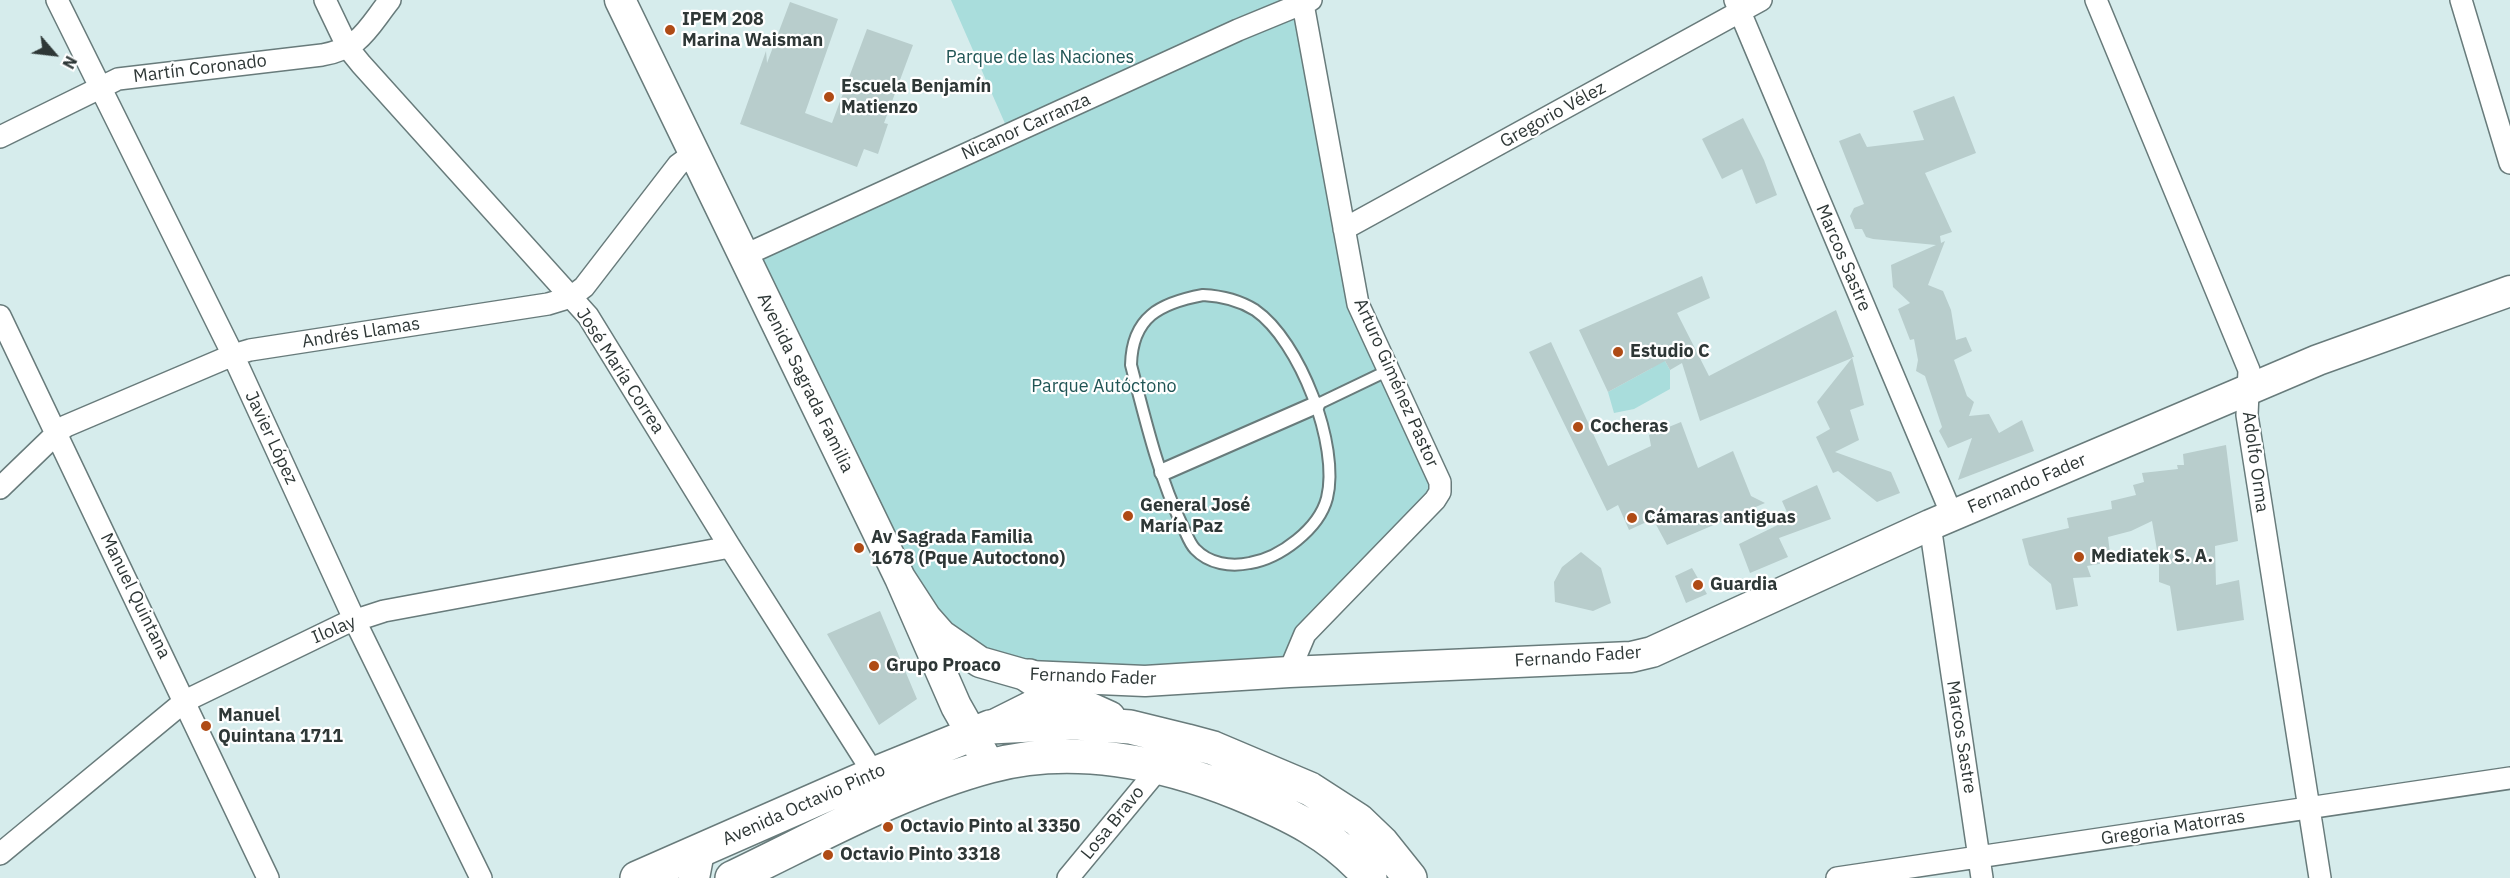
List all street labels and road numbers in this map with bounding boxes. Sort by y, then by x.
street label: Martín Coronado [132,50,268,88]
street label: Gregorio Vélez [1497,77,1609,153]
street label: Nicanor Carranza [958,89,1094,165]
street label: Marcos Sastre [1811,201,1875,315]
street label: Avenida Sagrada Familia [752,290,858,476]
street label: Arturo Giménez Pastor [1349,295,1443,471]
street label: José María Correa [571,304,669,438]
street label: Andrés Llamas [300,313,422,353]
street label: Javier López [240,388,302,488]
street label: Adolfo Orma [2237,410,2273,514]
street label: Fernando Fader [1964,449,2090,519]
street label: Manuel Quintana [95,530,175,662]
street label: Ilolay [309,611,359,649]
street label: Fernando Fader [1514,642,1642,672]
street label: Fernando Fader [1029,664,1157,690]
street label: Marcos Sastre [1941,679,1981,795]
street label: Avenida Octavio Pinto [719,759,889,851]
street label: Losa Bravo [1077,782,1149,864]
street label: Gregoria Matorras [2099,806,2247,850]

